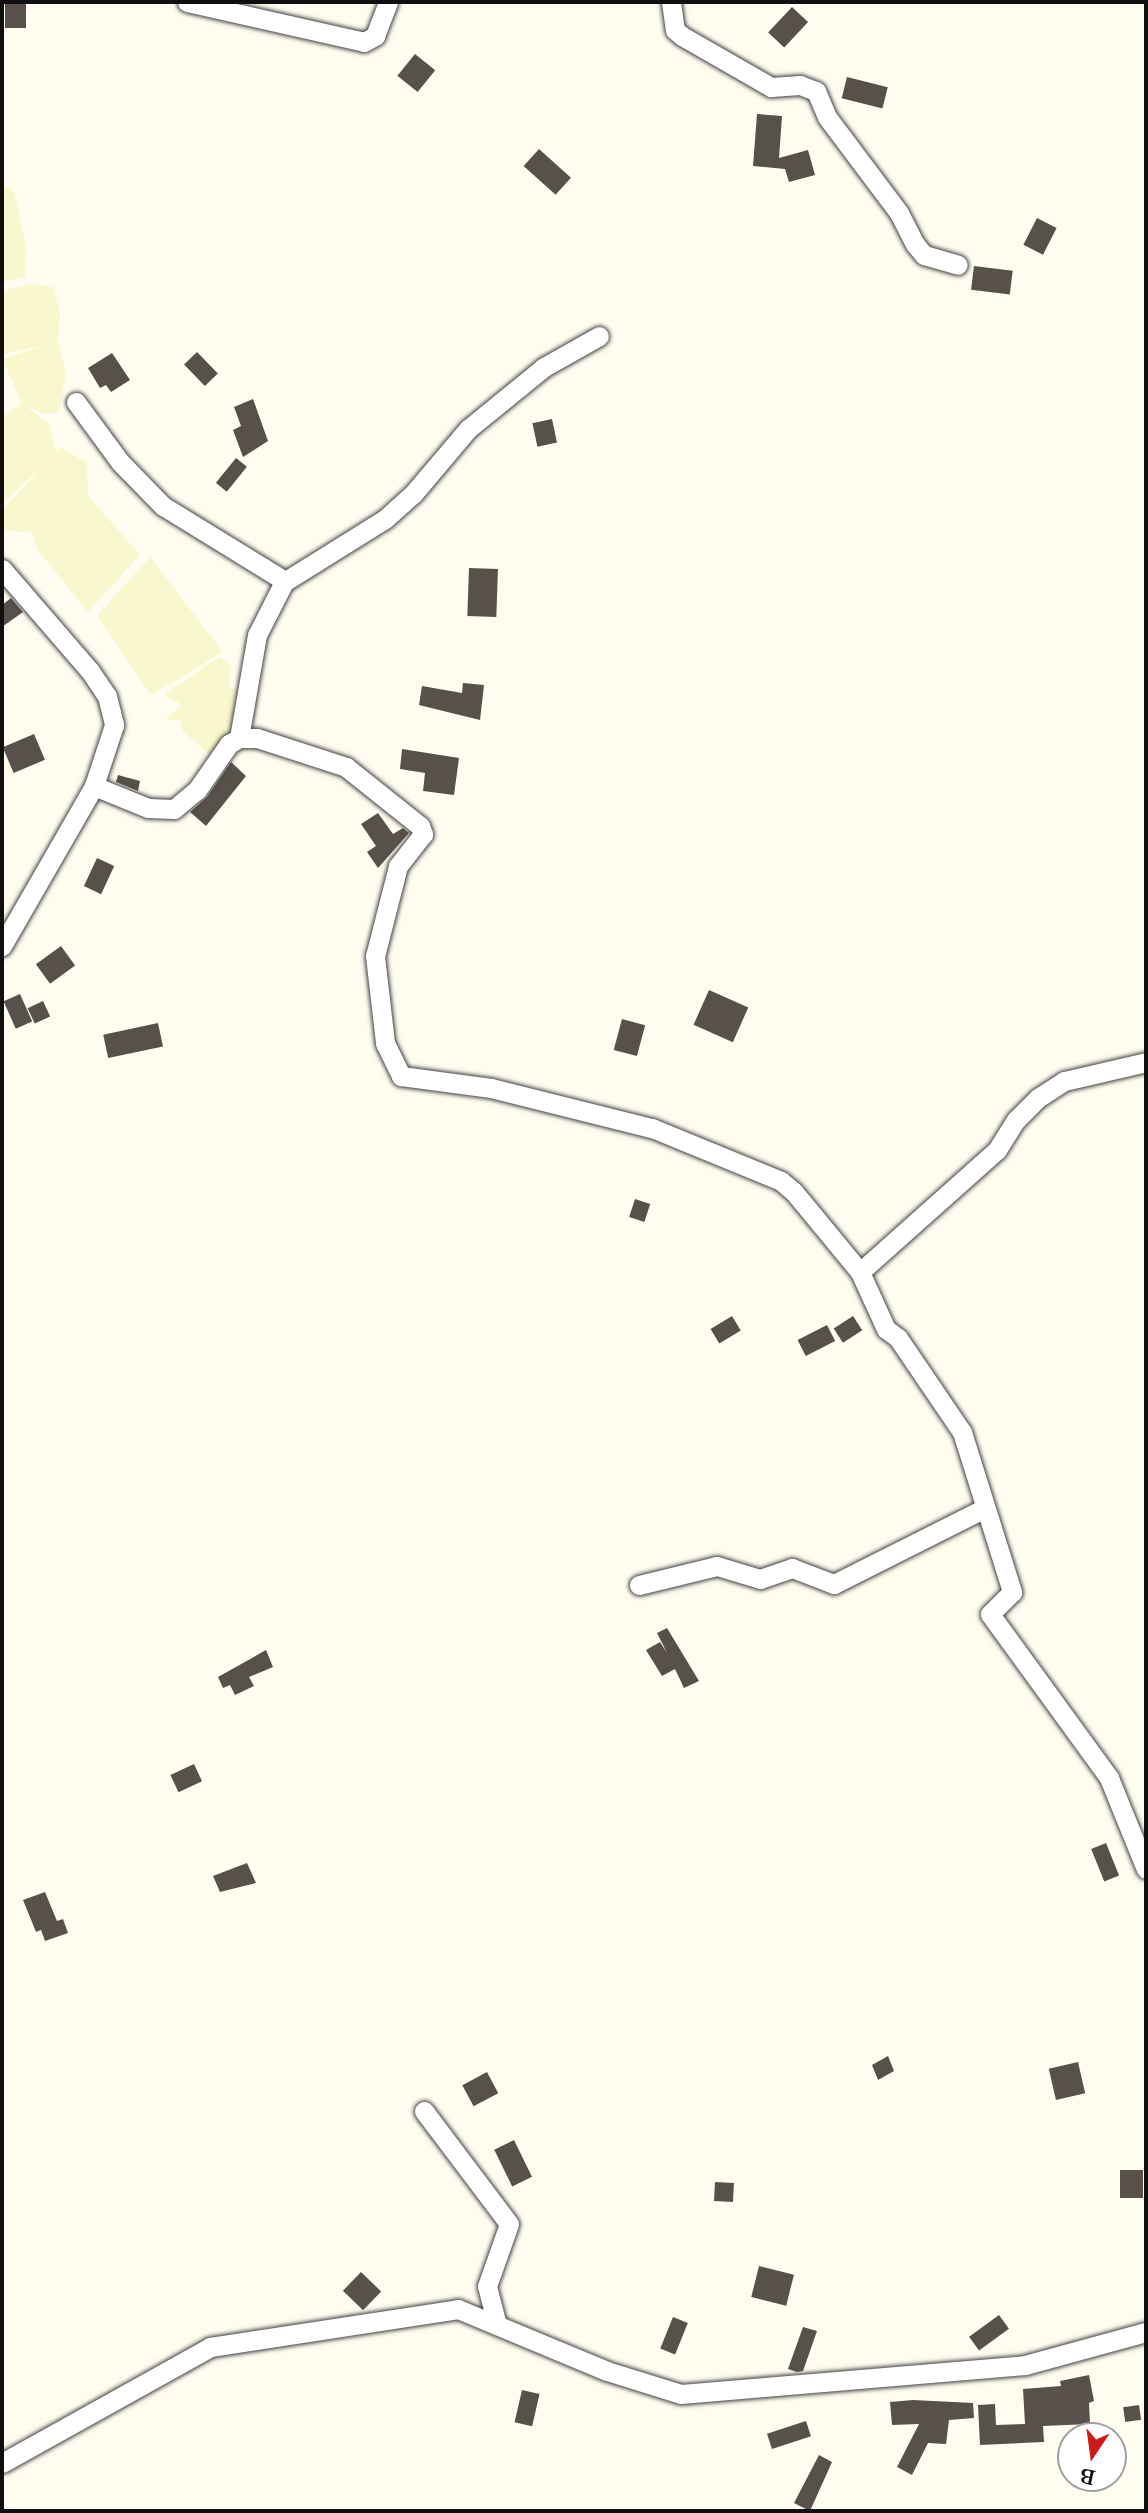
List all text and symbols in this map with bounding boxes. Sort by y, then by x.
north arrow [1057,2422,1127,2492]
text: B [1078,2463,1098,2489]

